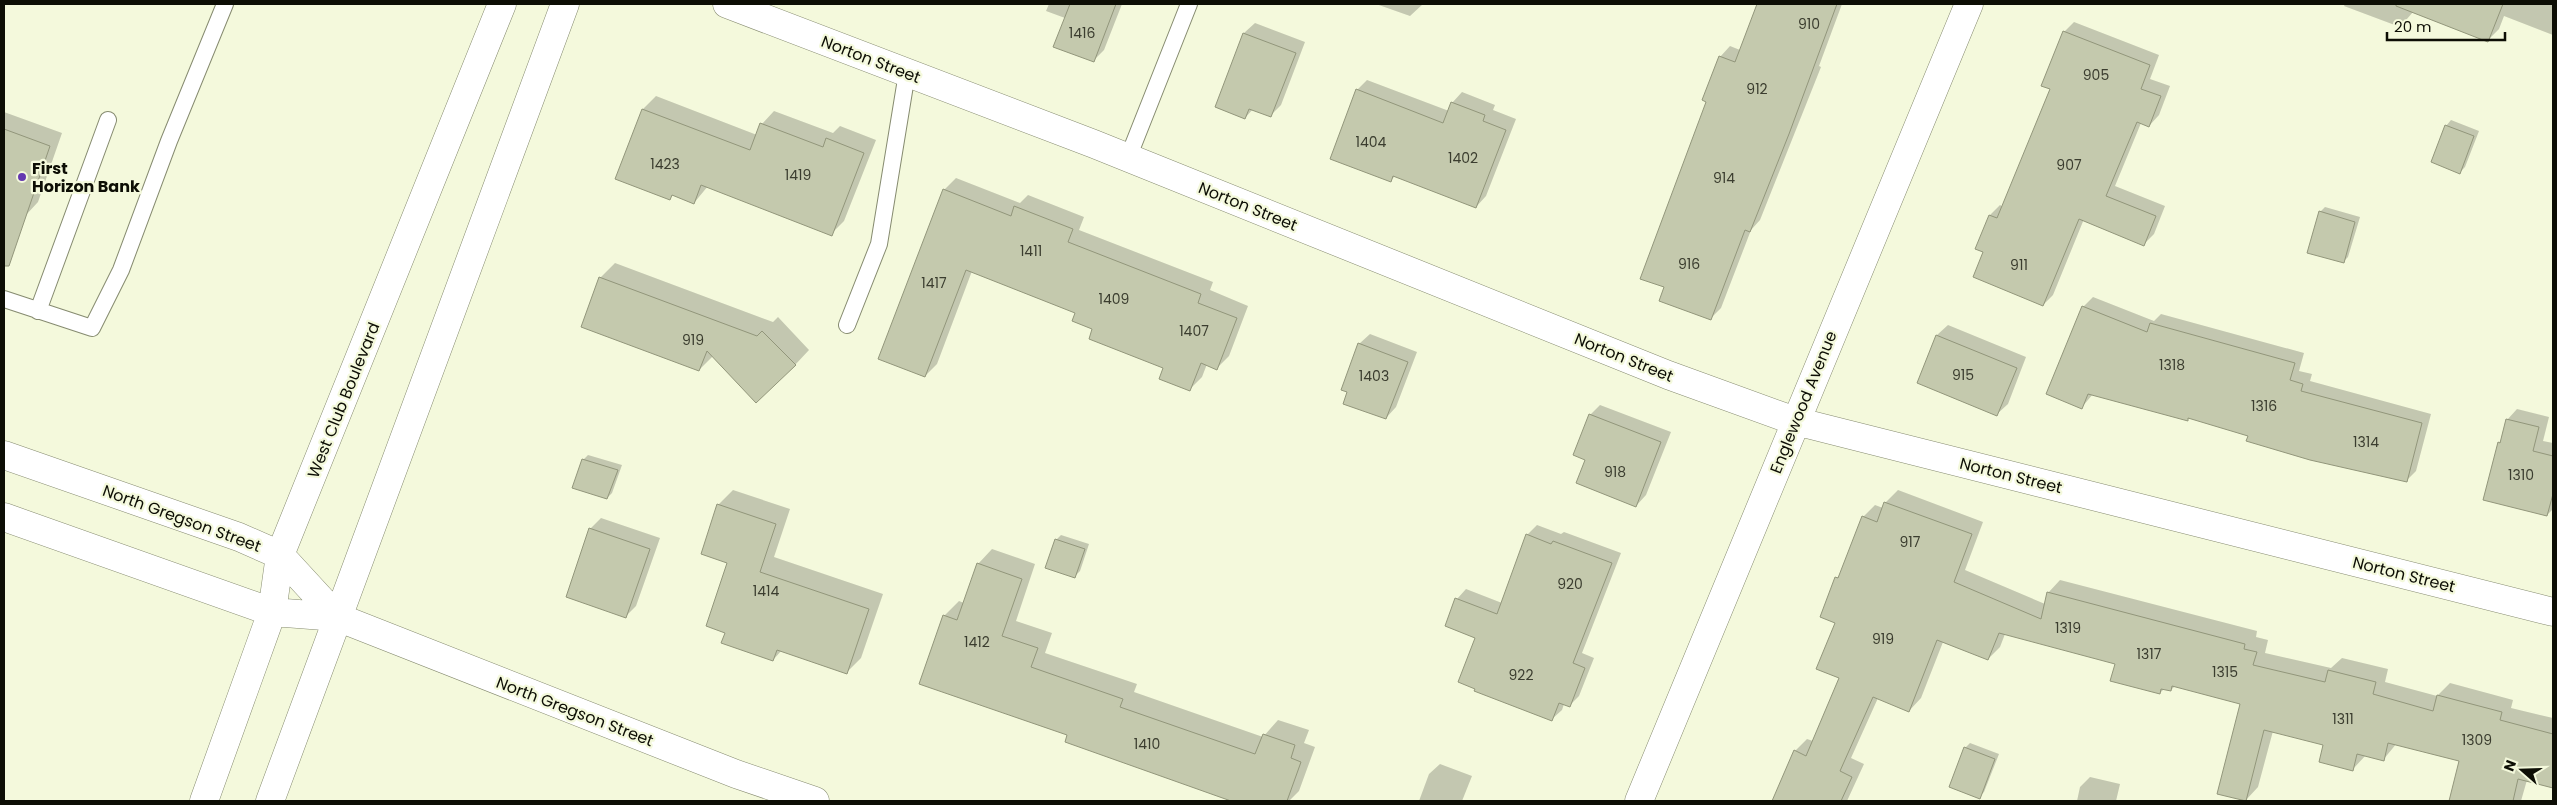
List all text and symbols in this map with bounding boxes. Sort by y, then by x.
scale bar [2387,10,2504,42]
house number: 910 [1798,14,1820,34]
text: 20 m [2394,16,2432,37]
house number: 1416 [1069,23,1095,43]
street label: Norton Street [818,30,924,89]
house number: 905 [2083,65,2109,85]
house number: 912 [1746,79,1768,99]
house number: 1404 [1356,132,1387,152]
house number: 1402 [1448,148,1478,168]
house number: 1423 [650,154,680,174]
house number: 907 [2056,155,2082,175]
place label: First Horizon Bank [32,157,140,198]
house number: 1419 [785,165,811,185]
house number: 914 [1713,168,1735,188]
marker: First Horizon Bank [16,171,28,183]
street label: Norton Street [1195,176,1301,237]
house number: 1411 [1020,241,1042,261]
house number: 916 [1678,254,1700,274]
house number: 911 [2010,255,2028,275]
house number: 1417 [921,273,947,293]
house number: 1409 [1099,289,1129,309]
street label: West Club Boulevard [302,319,385,482]
house number: 1407 [1179,321,1209,341]
street label: Norton Street [1571,327,1677,388]
street label: Englewood Avenue [1764,327,1843,477]
house number: 919 [682,330,704,350]
house number: 1318 [2159,355,2185,375]
house number: 915 [1952,365,1974,385]
house number: 1403 [1359,366,1389,386]
house number: 1316 [2251,396,2277,416]
house number: 1314 [2353,432,2379,452]
street label: Norton Street [1957,452,2065,499]
house number: 918 [1604,462,1626,482]
house number: 1310 [2508,465,2534,485]
street label: North Gregson Street [99,479,264,558]
house number: 917 [1900,532,1921,552]
street label: Norton Street [2350,551,2458,598]
house number: 920 [1557,574,1583,594]
house number: 1414 [753,581,779,601]
house number: 1319 [2055,618,2081,638]
house number: 919 [1872,629,1894,649]
house number: 1412 [964,632,990,652]
house number: 1317 [2137,644,2162,664]
house number: 1315 [2212,662,2238,682]
house number: 922 [1509,665,1533,685]
street label: North Gregson Street [493,671,657,752]
house number: 1311 [2332,709,2354,729]
house number: 1309 [2462,730,2492,750]
house number: 1410 [1134,734,1160,754]
north arrow [2497,745,2547,795]
text: N [2499,757,2521,774]

